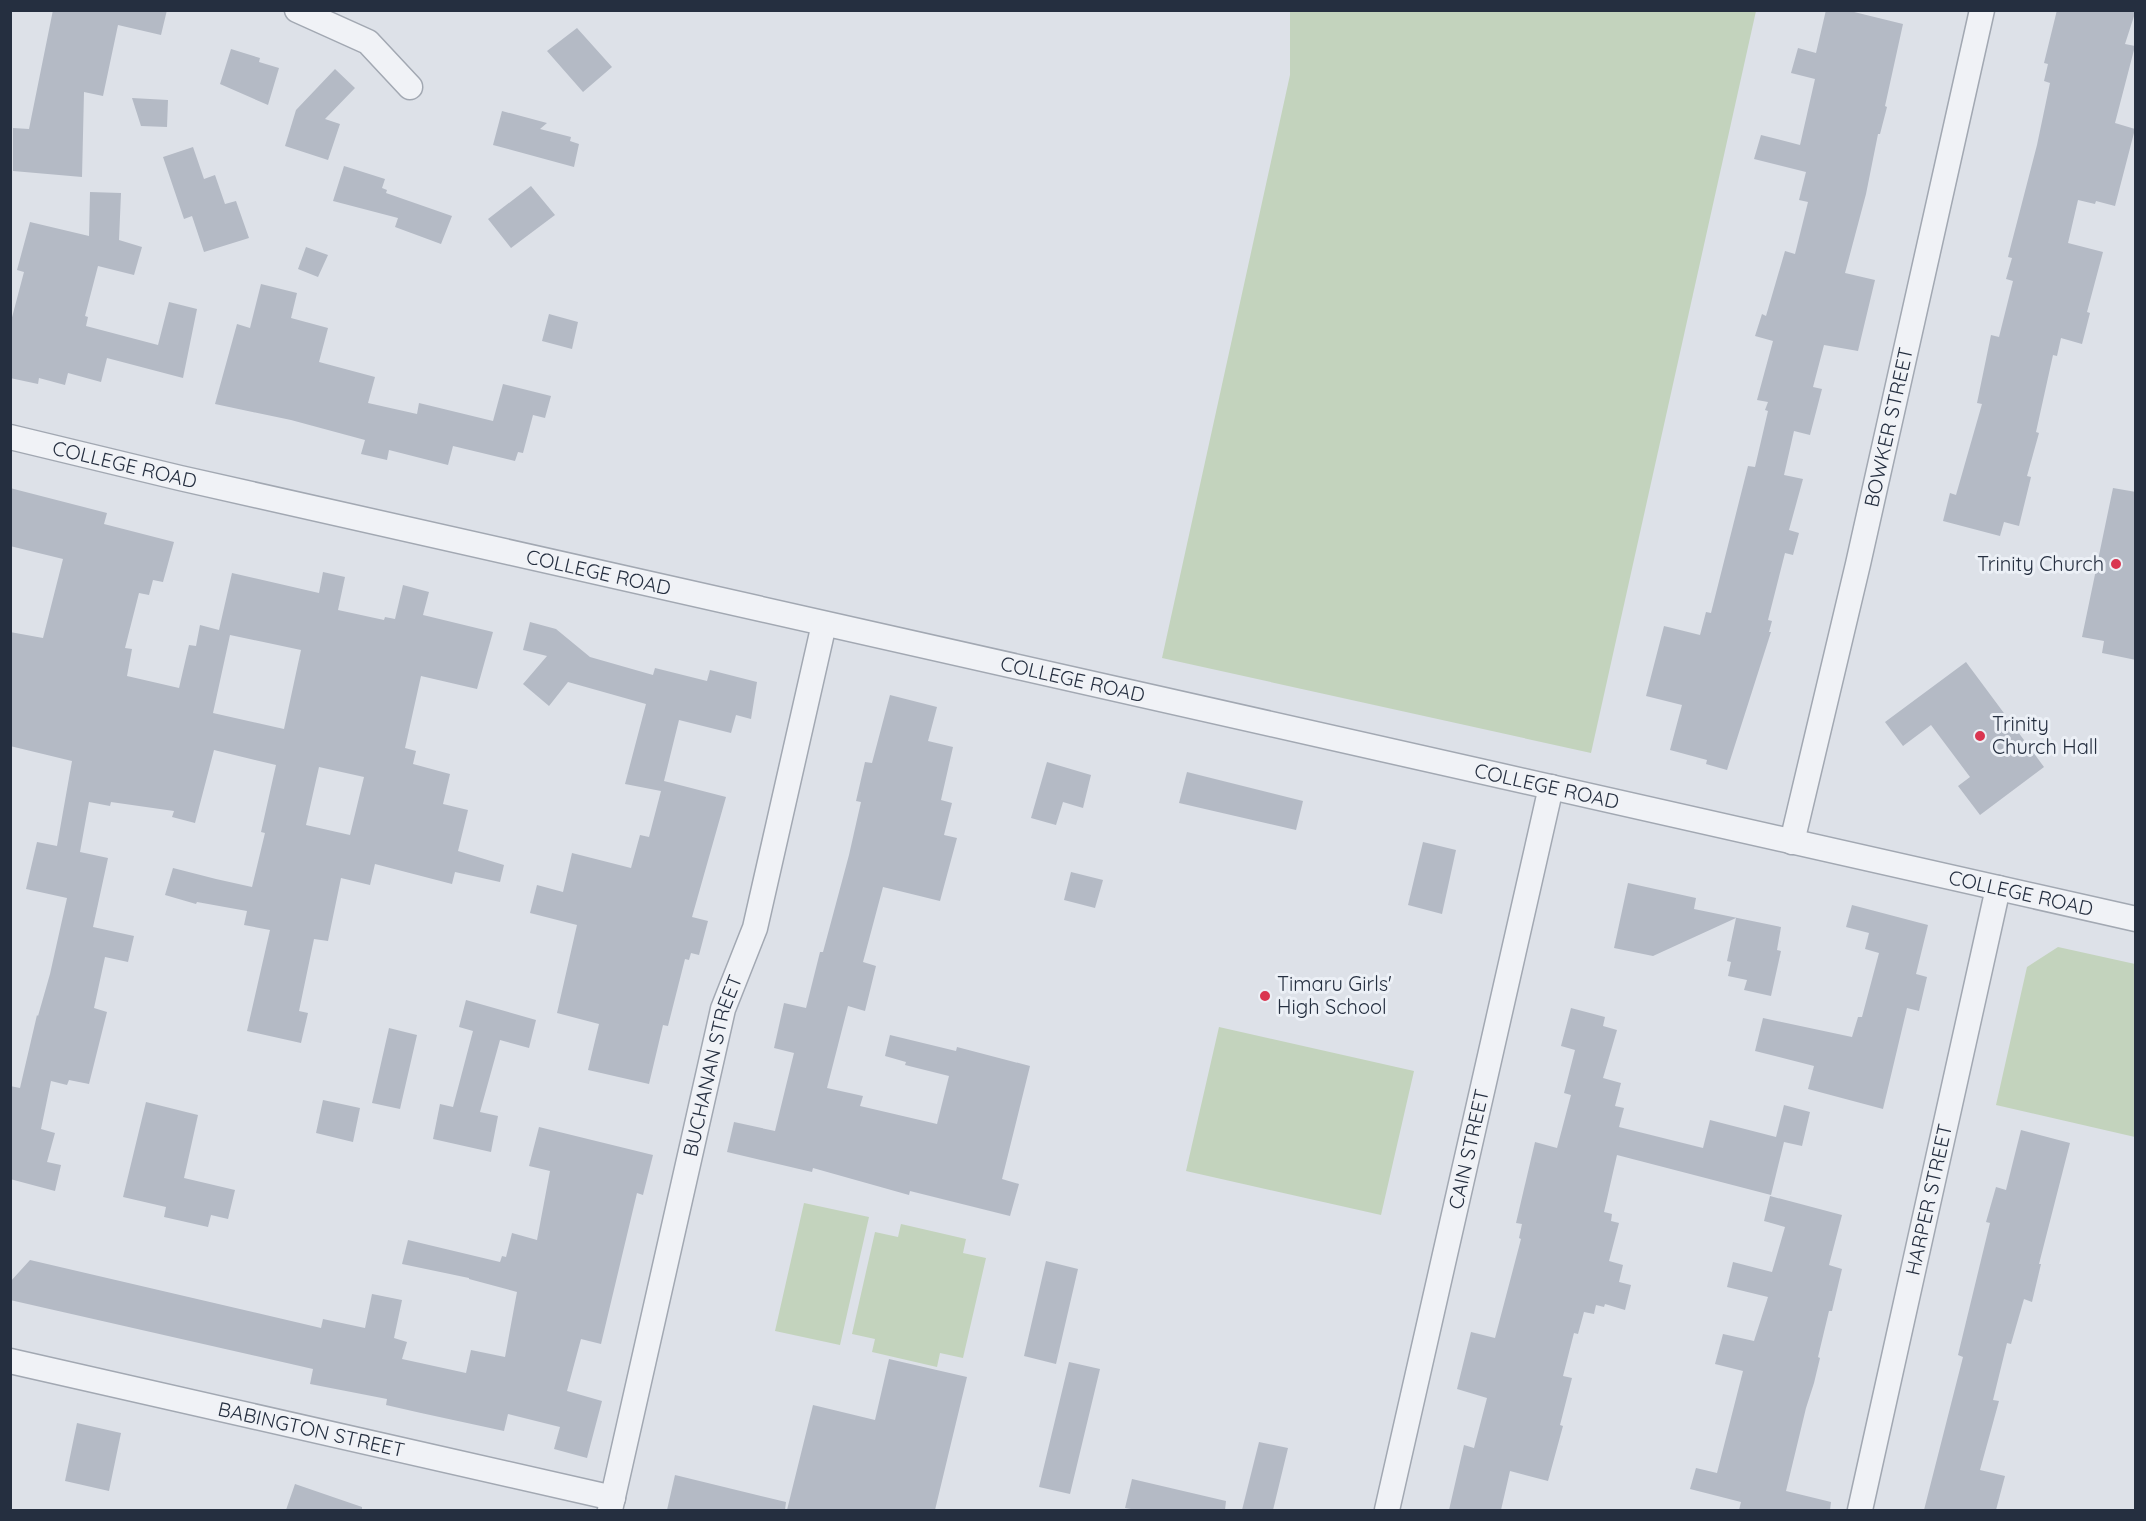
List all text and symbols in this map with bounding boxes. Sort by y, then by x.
street label: BOWKER STREET [1858,345,1918,509]
street label: COLLEGE ROAD [50,435,199,493]
street label: COLLEGE ROAD [524,543,673,600]
place label: Trinity Church [1977,551,2104,576]
marker: Trinity Church [2109,557,2123,571]
street label: COLLEGE ROAD [998,650,1148,707]
place label: Trinity Church Hall [1992,711,2098,759]
marker: Trinity Church Hall [1973,729,1987,743]
street label: COLLEGE ROAD [1472,757,1622,814]
street label: COLLEGE ROAD [1946,864,2096,921]
street label: BUCHANAN STREET [677,971,747,1159]
place label: Timaru Girls' High School [1277,971,1392,1019]
marker: Timaru Girls' High School [1258,989,1272,1003]
street label: CAIN STREET [1443,1086,1494,1212]
street label: HARPER STREET [1899,1121,1957,1278]
street label: BABINGTON STREET [216,1396,407,1462]

